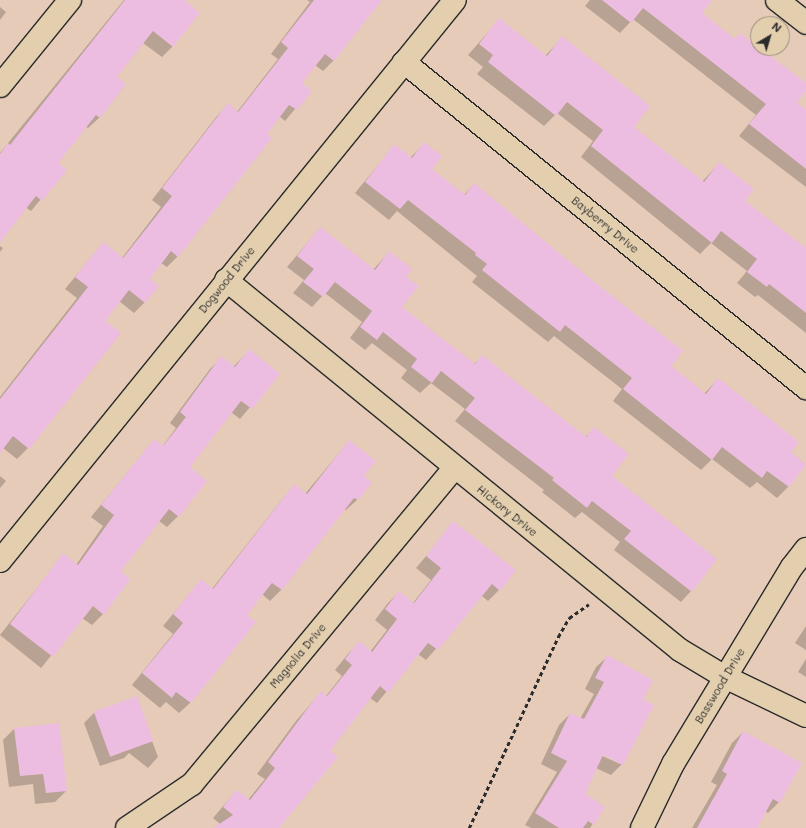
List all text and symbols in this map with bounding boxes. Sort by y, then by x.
north arrow [750,16,790,56]
text: N [769,18,785,35]
street label: Bayberry Drive [569,194,641,256]
street label: Dogwood Drive [196,244,258,316]
street label: Hickory Drive [474,483,540,539]
street label: Magnolia Drive [267,621,329,691]
street label: Basswood Drive [692,646,748,726]

